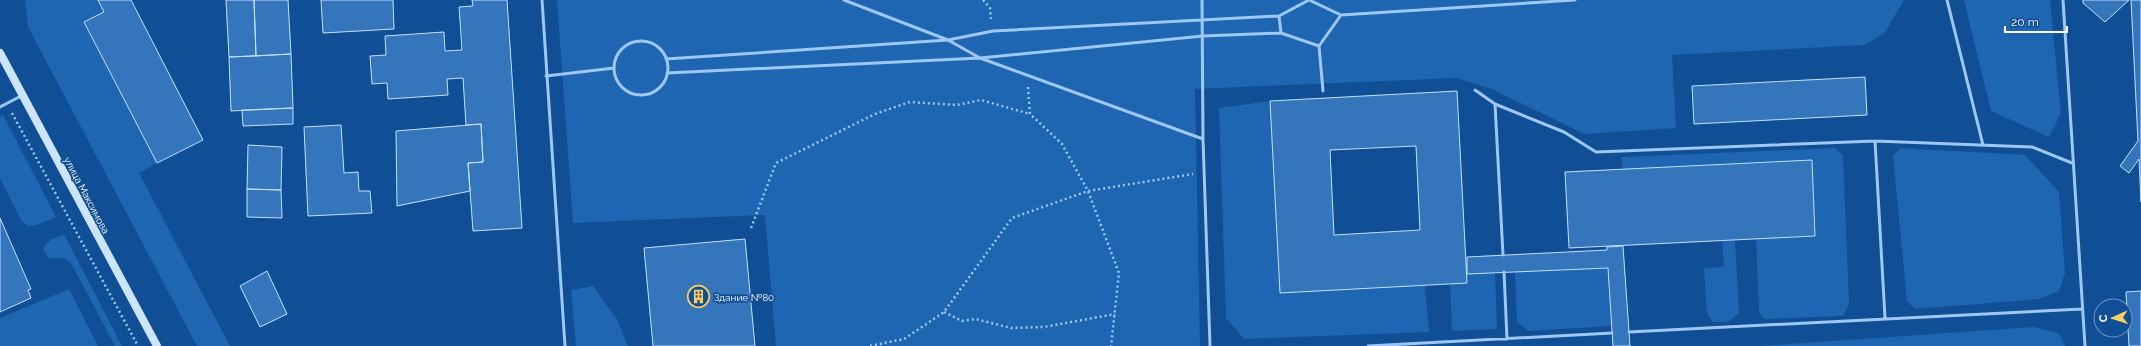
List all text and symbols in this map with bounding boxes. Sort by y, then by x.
scale bar [2005,8,2067,34]
text: 20 m [2011,15,2039,29]
street label: улица Максимова [62,155,111,235]
building icon: Здание №80 [686,284,712,310]
place label: Здание №80 [714,292,774,303]
north arrow [2093,298,2133,338]
text: С [2097,314,2110,323]

